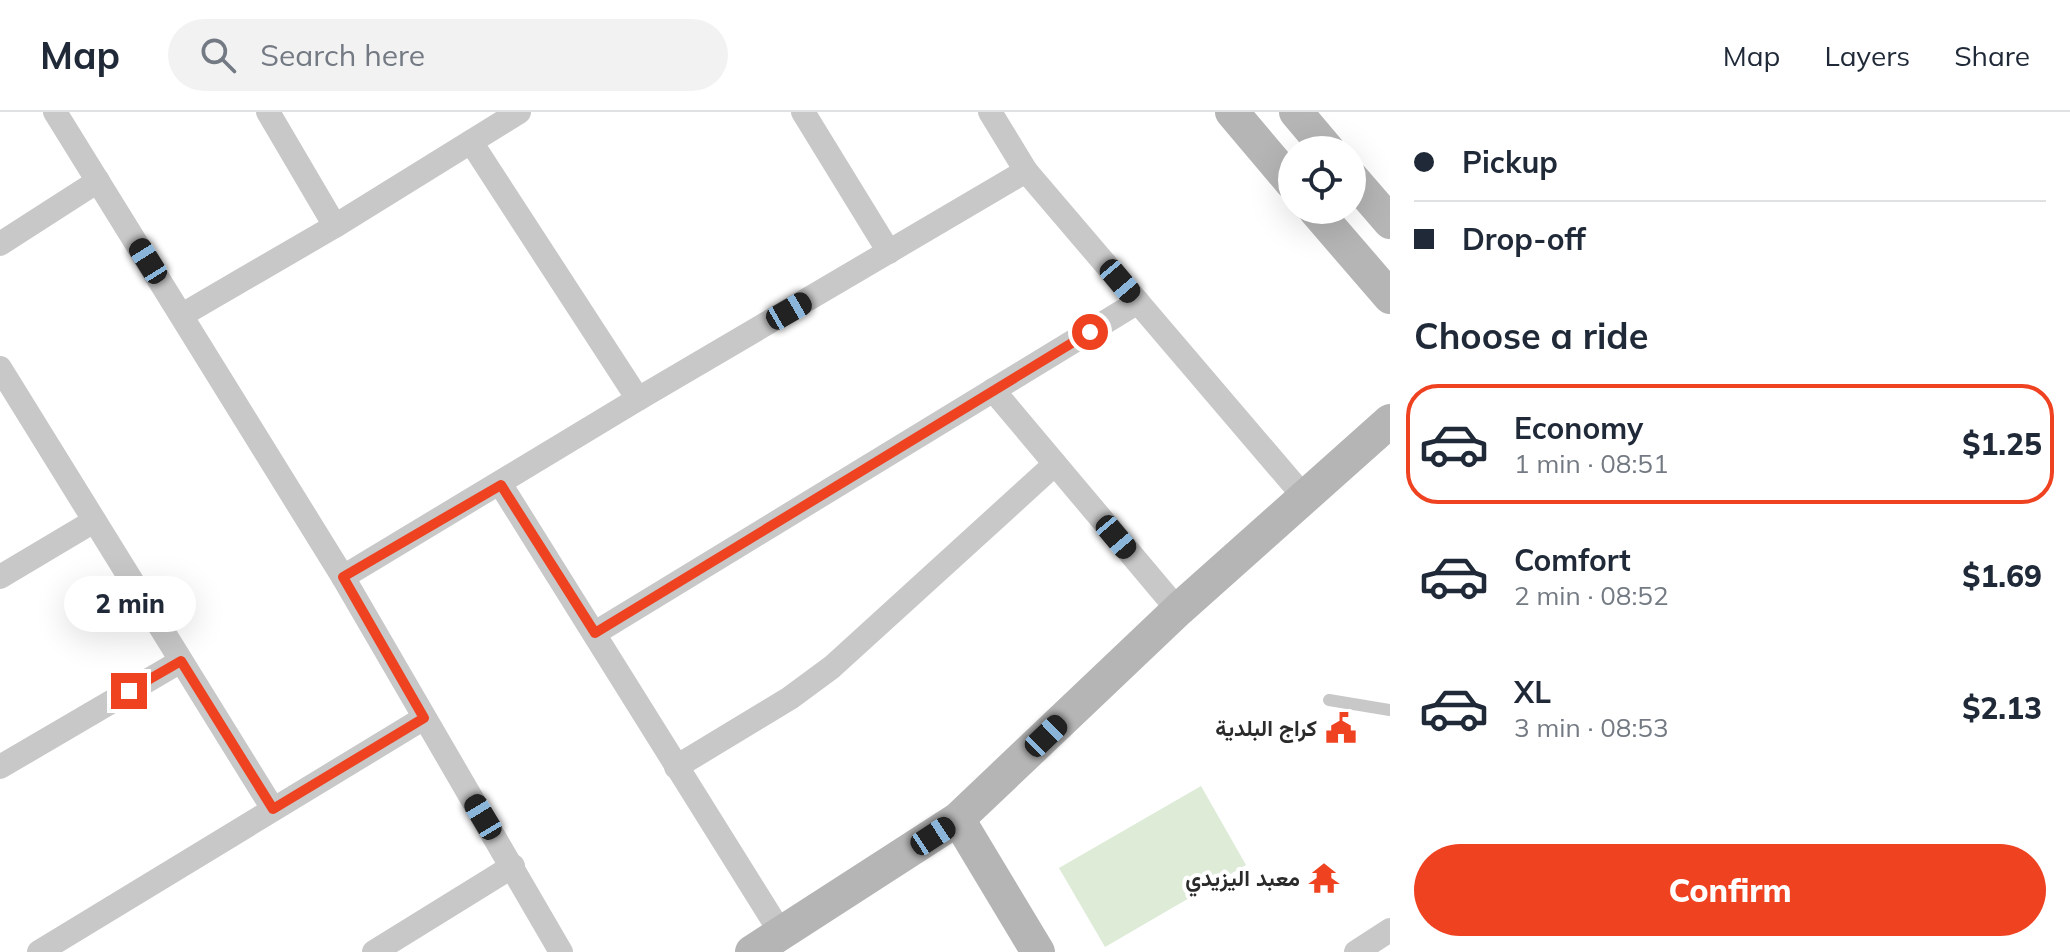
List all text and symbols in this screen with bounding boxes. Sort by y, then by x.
search box [168,19,728,91]
text: Map [40,31,120,79]
icon: search [196,33,240,77]
text: Search here [260,36,425,74]
text: Map [1723,38,1780,73]
text: Layers [1824,38,1910,73]
text: Share [1954,38,2030,73]
map controls [1278,136,1366,224]
button: locate [1278,136,1366,224]
text: Pickup [1462,143,1558,181]
text: Drop-off [1462,220,1586,258]
car [125,234,171,288]
car [1095,255,1145,307]
car [762,289,816,333]
text: Choose a ride [1414,313,1648,358]
route start [1072,314,1108,350]
icon: car [1418,408,1490,480]
text: Economy [1514,409,1643,447]
text: $1.25 [1962,425,2042,463]
text: 1 min · 08:51 [1514,447,1669,480]
car [1091,511,1141,563]
icon: car [1418,540,1490,612]
text: Comfort [1514,541,1631,579]
text: $1.69 [1962,557,2042,595]
callout: 2 min [63,575,195,631]
text: 2 min · 08:52 [1514,579,1669,612]
text: 2 min [95,587,165,620]
icon: car [1418,672,1490,744]
route end [111,673,147,709]
text: XL [1514,673,1551,711]
text: $2.13 [1962,689,2042,727]
car [1020,711,1072,761]
public building icon: كراج البلدية [1324,711,1358,745]
text: 3 min · 08:53 [1514,711,1669,744]
place label: كراج البلدية [1215,714,1317,743]
car [460,790,506,844]
car [906,813,960,859]
button: Confirm [1414,844,2046,936]
temple icon: معبد اليزيدي [1307,861,1341,895]
place label: معبد اليزيدي [1185,864,1300,897]

